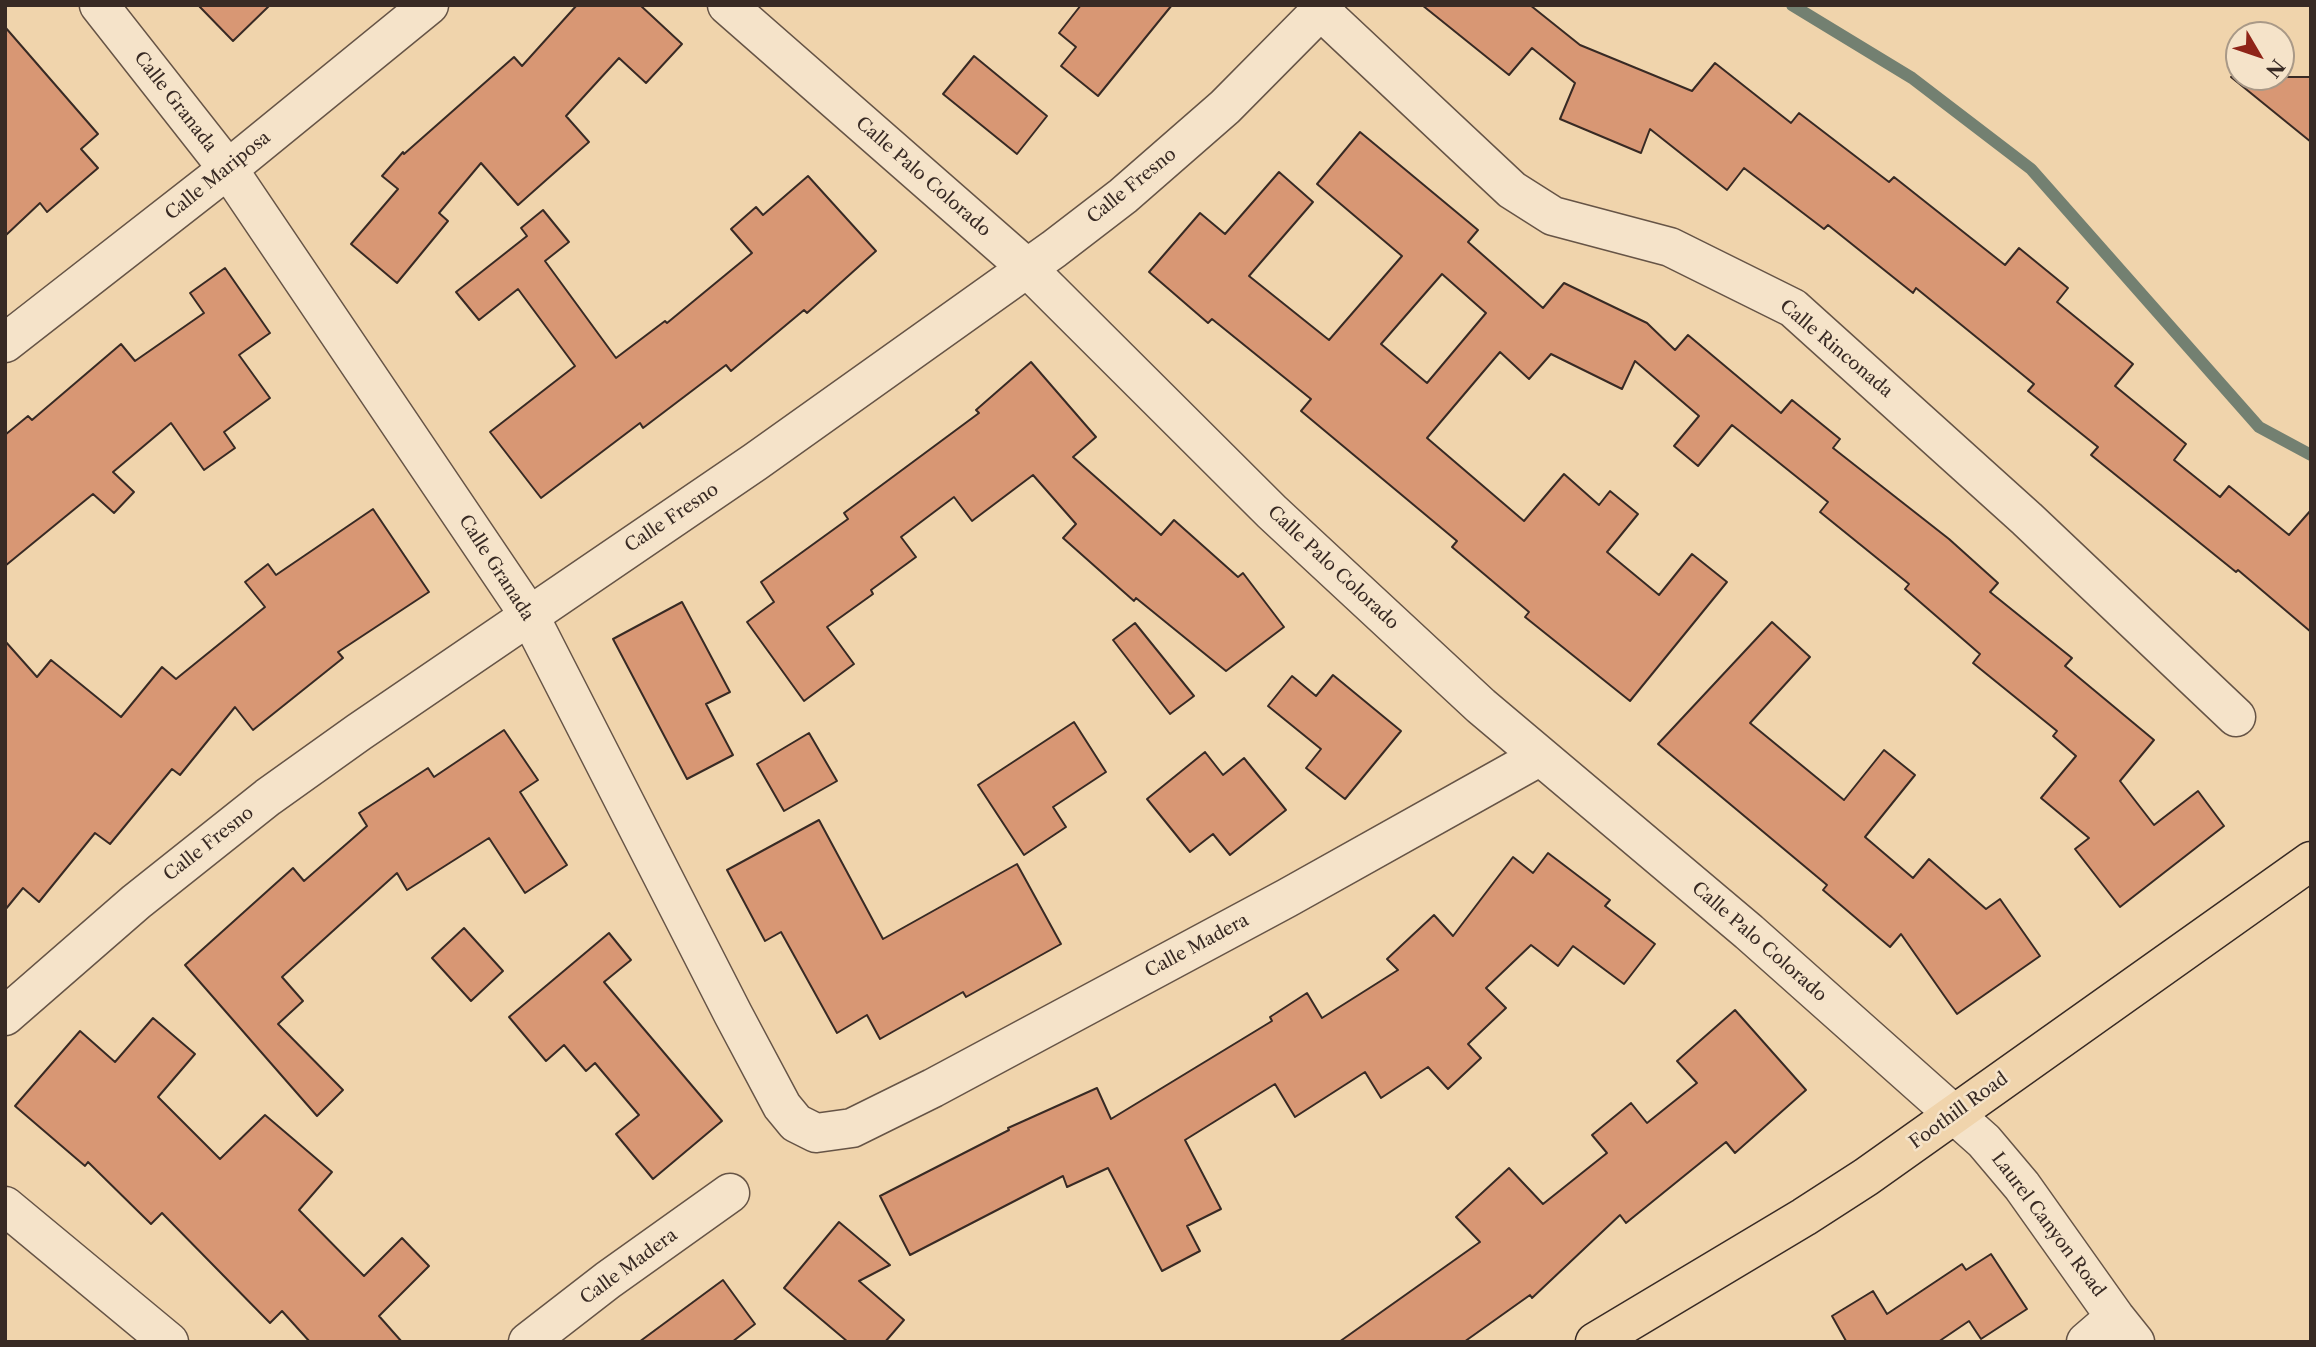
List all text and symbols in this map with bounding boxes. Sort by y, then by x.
north arrow [2225,21,2295,91]
street label: Calle Granada [129,47,221,157]
text: N [2261,55,2289,82]
street label: Calle Palo Colorado [851,113,995,241]
street label: Calle Mariposa [161,127,275,225]
street label: Calle Fresno [1083,144,1181,228]
street label: Calle Rinconada [1775,296,1897,402]
street label: Calle Fresno [621,479,723,557]
street label: Calle Palo Colorado [1263,502,1403,634]
street label: Calle Granada [454,511,538,625]
street label: Calle Fresno [160,802,258,886]
street label: Calle Palo Colorado [1687,878,1831,1006]
street label: Calle Madera [1141,910,1253,982]
street label: Foothill Road [1906,1068,2012,1154]
street label: Laurel Canyon Road [1987,1149,2109,1301]
street label: Calle Madera [576,1225,682,1309]

